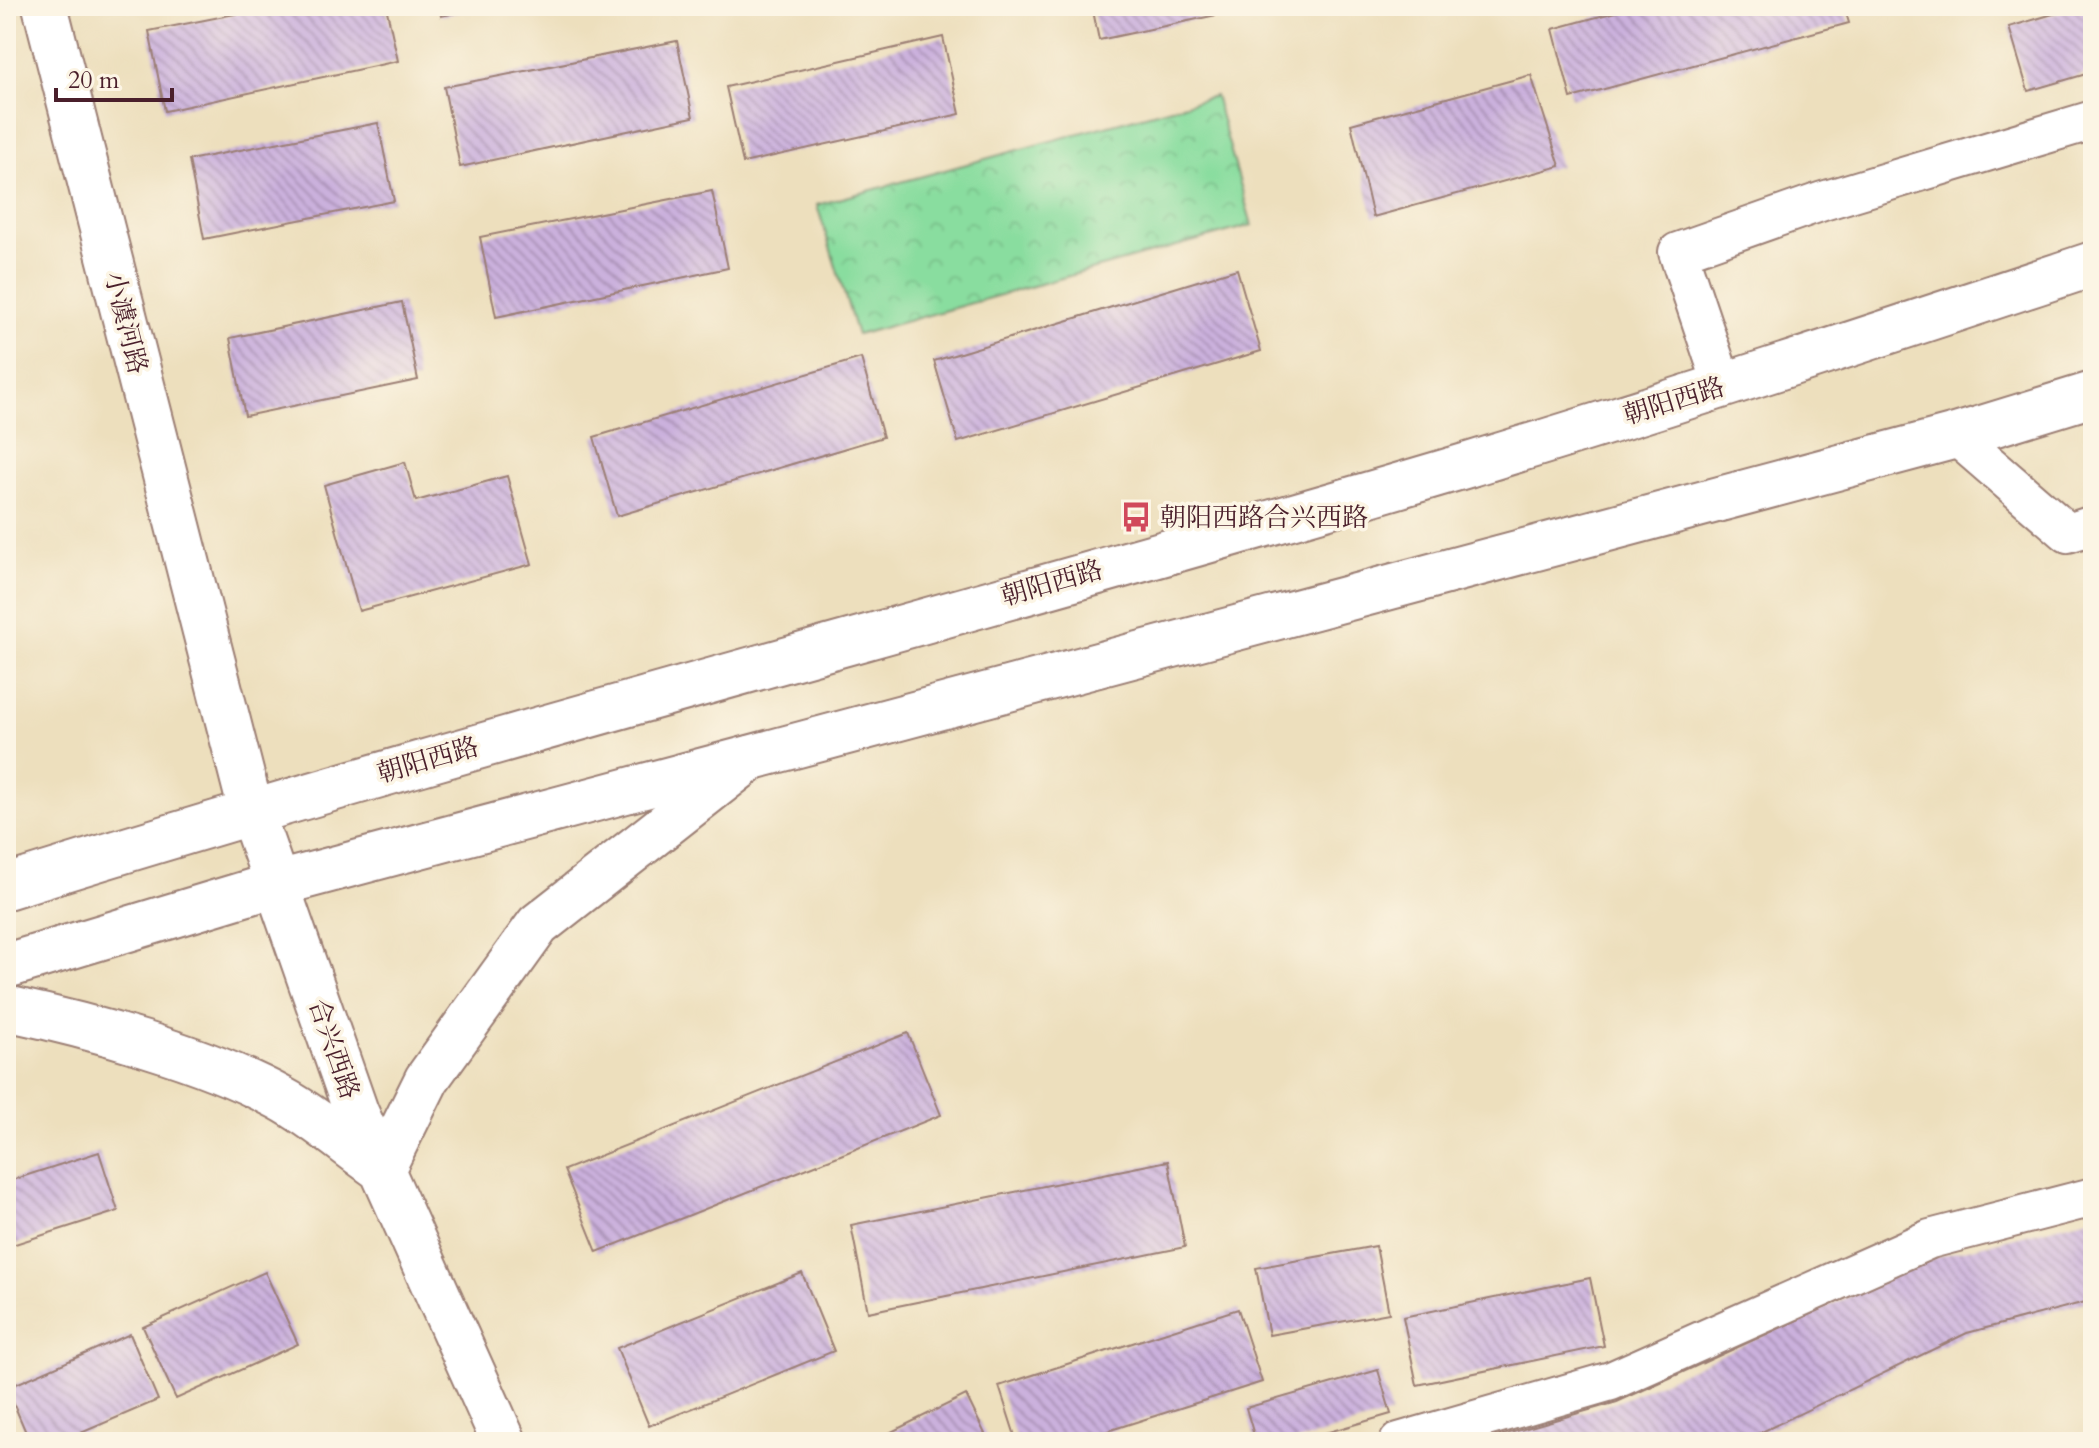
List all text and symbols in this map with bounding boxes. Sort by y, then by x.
scale bar [56,52,172,102]
text: 20 m [68,64,120,97]
street label: 小澞河路 [96,268,156,378]
street label: 朝阳西路 [1619,369,1729,433]
bus stop icon: 朝阳西路合兴西路 [1119,500,1153,534]
place label: 朝阳西路合兴西路 [1160,500,1368,535]
street label: 朝阳西路 [997,552,1107,614]
street label: 朝阳西路 [373,729,483,791]
street label: 合兴西路 [301,994,367,1104]

